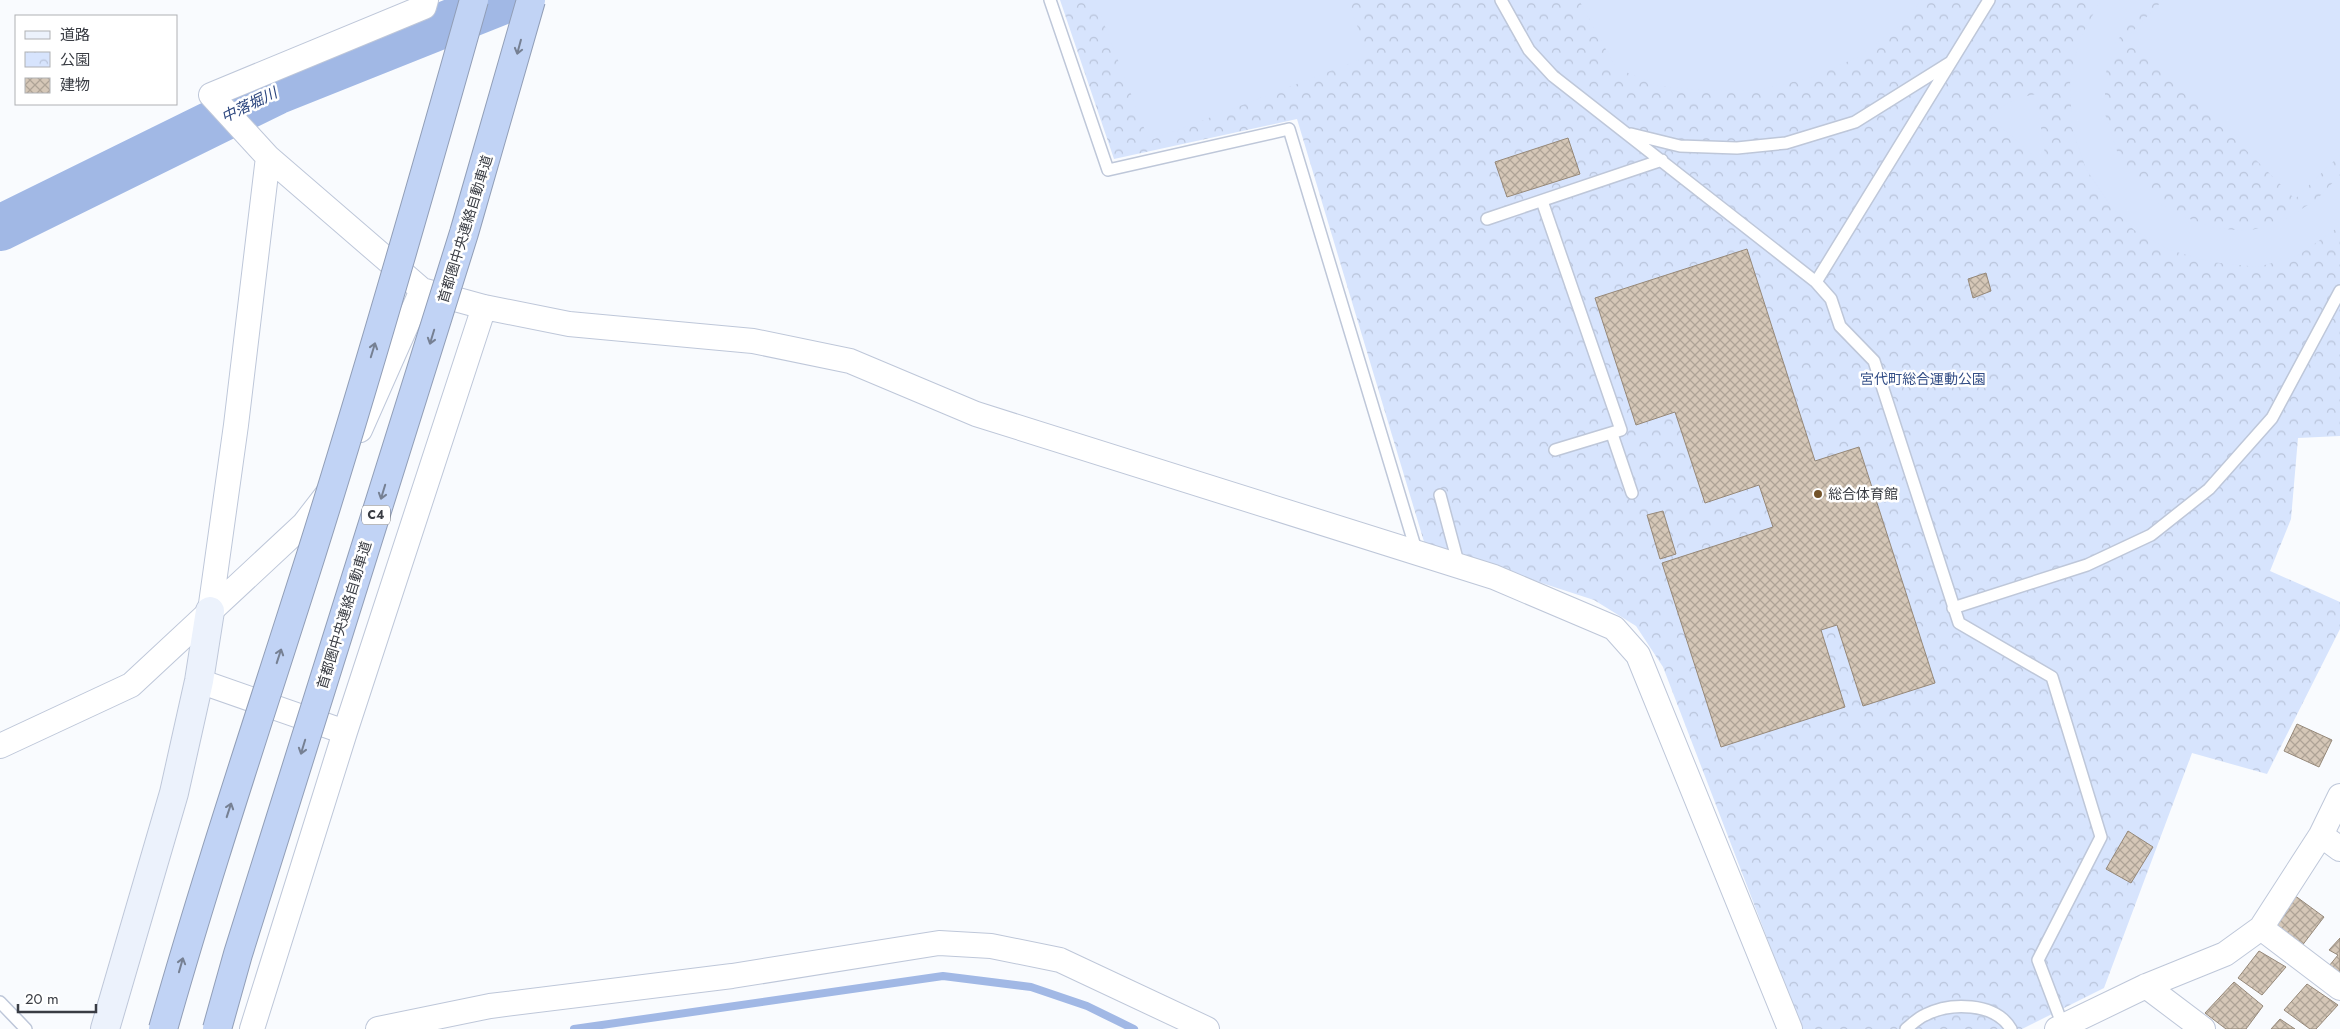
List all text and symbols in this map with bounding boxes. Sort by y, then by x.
legend [15,15,178,105]
text: 道路 [60,24,90,46]
one-way arrow [513,39,523,55]
text: 公園 [60,49,90,71]
text: 建物 [60,74,90,96]
water label: 中落堀川 [217,81,283,128]
street label: 首都圏中央連絡自動車道 [433,152,497,306]
one-way arrow [426,329,436,345]
one-way arrow [368,342,378,358]
park label: 宮代町総合運動公園 [1860,369,1986,389]
one-way arrow [378,484,387,499]
place label: 総合体育館 [1828,484,1898,504]
marker: 総合体育館 [1812,488,1824,500]
road number: C4 [362,506,390,524]
street label: 首都圏中央連絡自動車道 [312,538,376,692]
one-way arrow [275,648,284,664]
one-way arrow [297,739,307,755]
one-way arrow [225,803,235,819]
one-way arrow [176,958,186,974]
scale bar [18,982,95,1014]
text: 20 m [25,988,59,1010]

